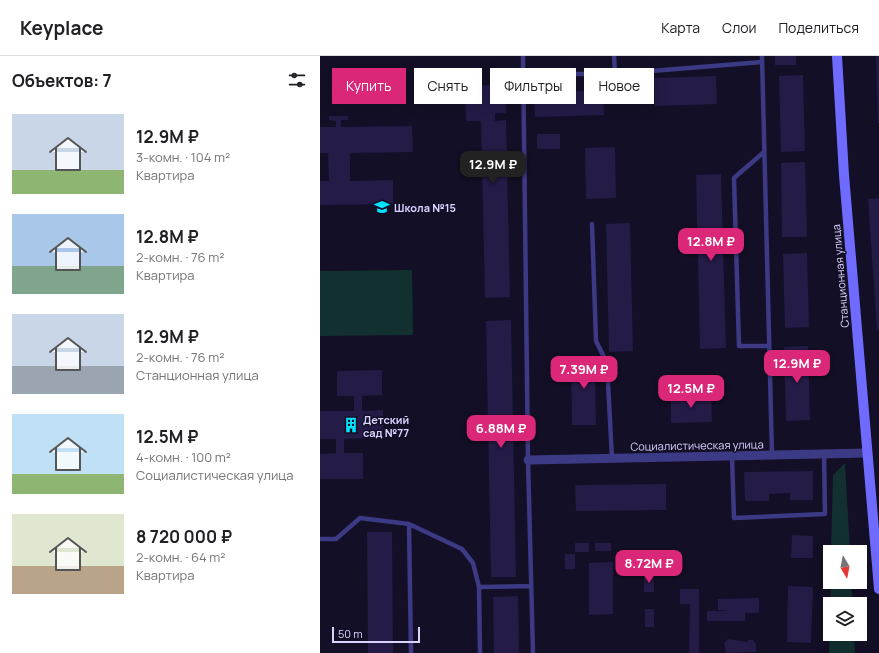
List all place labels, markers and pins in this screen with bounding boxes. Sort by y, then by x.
pin: 12.9M ₽ [456,151,530,185]
school or university icon: Школа №15 [373,198,391,216]
place label: Школа №15 [394,200,456,215]
pin: 12.8M ₽ [674,228,748,262]
pin: 12.9M ₽ [760,350,834,384]
pin: 7.39M ₽ [547,356,621,390]
pin: 12.5M ₽ [654,375,728,409]
place label: Детский сад №77 [363,412,409,440]
pin: 6.88M ₽ [464,415,538,449]
building icon: Детский сад №77 [342,416,360,434]
pin: 8.72M ₽ [612,550,686,584]

